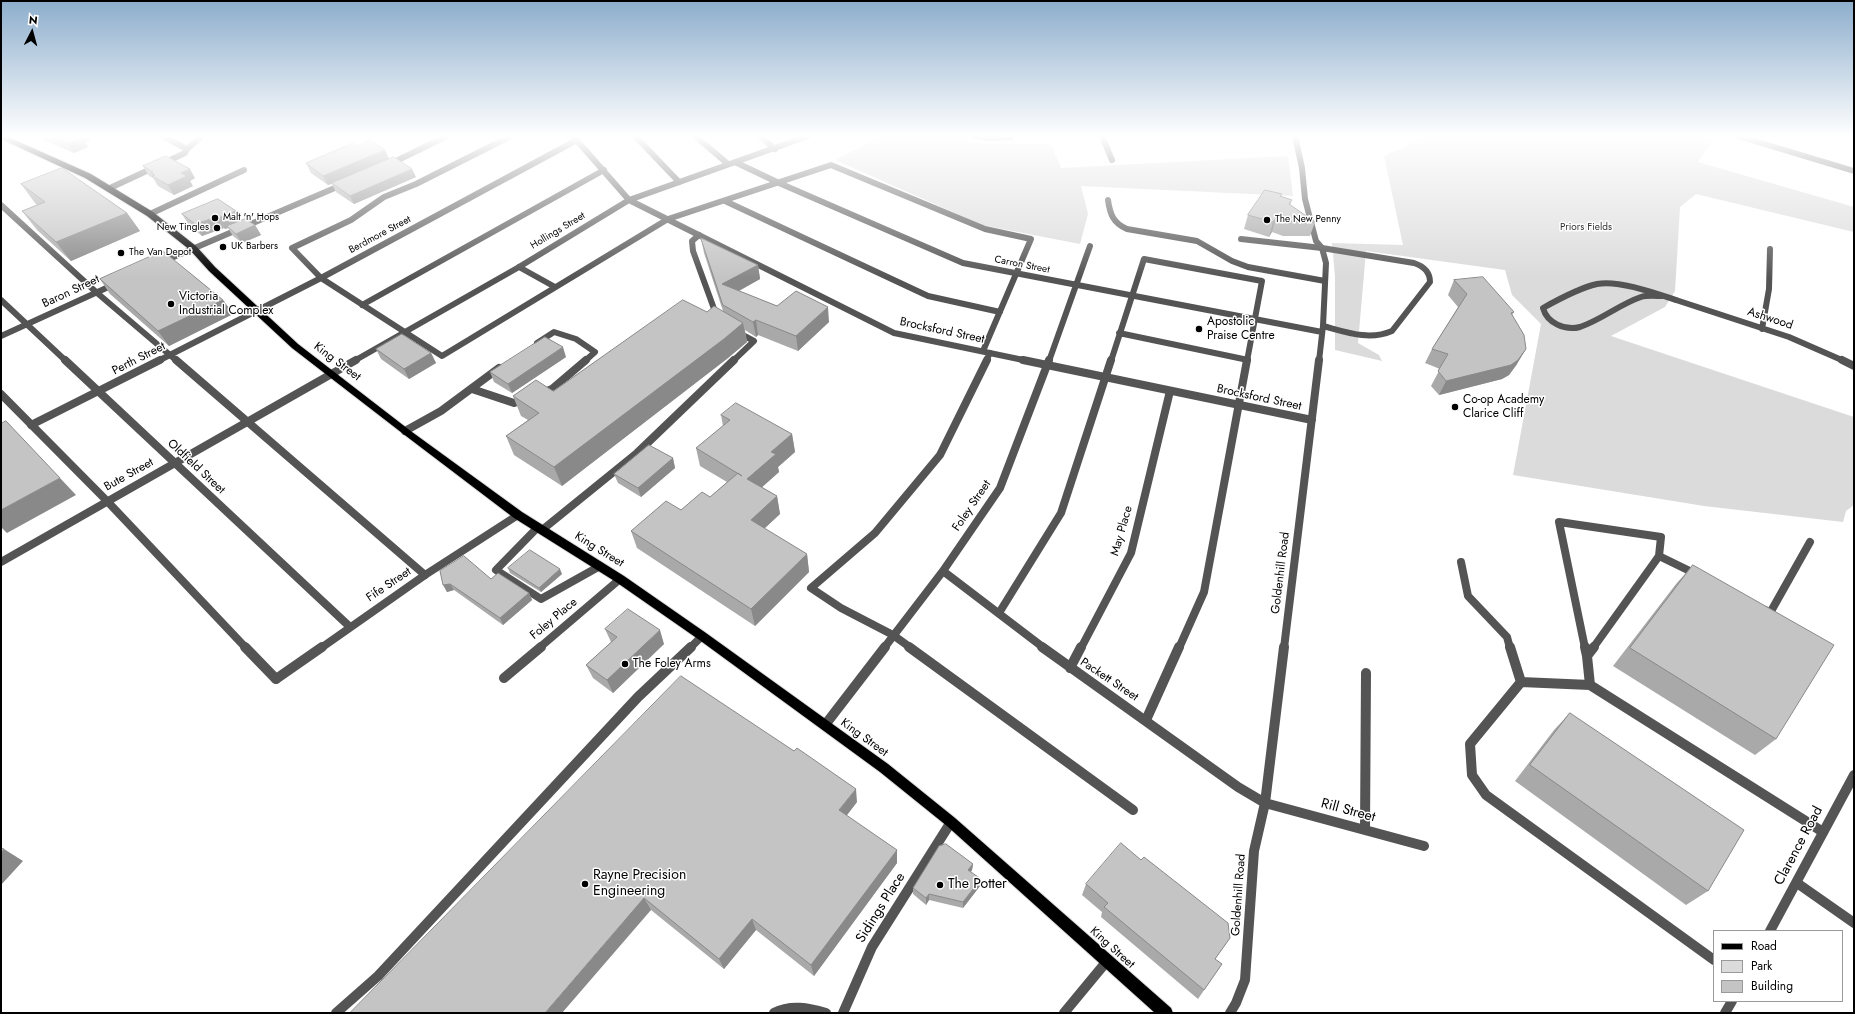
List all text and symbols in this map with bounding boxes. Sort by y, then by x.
north arrow [12,12,52,52]
text: N [28,12,38,28]
street label: Hollings Street [528,210,588,252]
place label: Malt 'n' Hops [223,212,279,224]
marker: Malt 'n' Hops [210,213,220,223]
street label: Berdmore Street [347,214,413,256]
place label: The New Penny [1275,214,1341,226]
marker: The New Penny [1262,215,1272,225]
place label: New Tingles [157,222,209,234]
park label: Priors Fields [1560,222,1612,234]
marker: New Tingles [212,223,222,233]
place label: UK Barbers [231,241,278,253]
marker: UK Barbers [218,242,228,252]
place label: The Van Depot [129,247,191,259]
marker: The Van Depot [116,248,126,258]
street label: Carron Street [993,254,1051,276]
street label: Baron Street [40,272,102,312]
place label: Victoria Industrial Complex [179,290,273,318]
marker: Victoria Industrial Complex [166,299,176,309]
street label: Ashwood [1745,305,1795,333]
street label: Brocksford Street [898,315,986,347]
place label: Apostolic Praise Centre [1207,315,1275,343]
marker: Apostolic Praise Centre [1194,324,1204,334]
street label: Perth Street [110,339,168,379]
street label: King Street [311,340,363,384]
street label: Brocksford Street [1215,382,1303,414]
place label: Co-op Academy Clarice Cliff [1463,393,1544,421]
marker: Co-op Academy Clarice Cliff [1450,402,1460,412]
street label: Oldfield Street [164,437,228,497]
street label: Bute Street [102,456,156,494]
street label: Foley Street [950,478,994,534]
street label: May Place [1108,504,1136,558]
street label: King Street [572,529,626,571]
street label: Goldenhill Road [1269,531,1293,615]
street label: Fife Street [364,565,414,605]
street label: Foley Place [528,595,580,643]
street label: Packett Street [1077,655,1141,705]
place label: The Foley Arms [633,657,711,671]
marker: The Foley Arms [620,659,630,669]
street label: King Street [837,716,891,760]
street label: Rill Street [1319,796,1377,826]
street label: Clarence Road [1771,804,1827,888]
street label: Goldenhill Road [1229,853,1249,937]
place label: Rayne Precision Engineering [593,868,686,900]
street label: Sidings Place [853,870,909,946]
place label: The Potter [948,877,1007,893]
marker: Rayne Precision Engineering [580,879,590,889]
marker: The Potter [935,880,945,890]
street label: King Street [1087,924,1137,972]
legend [1713,930,1843,1002]
text: Road [1751,937,1777,955]
text: Park [1751,957,1772,975]
text: Building [1751,977,1793,995]

